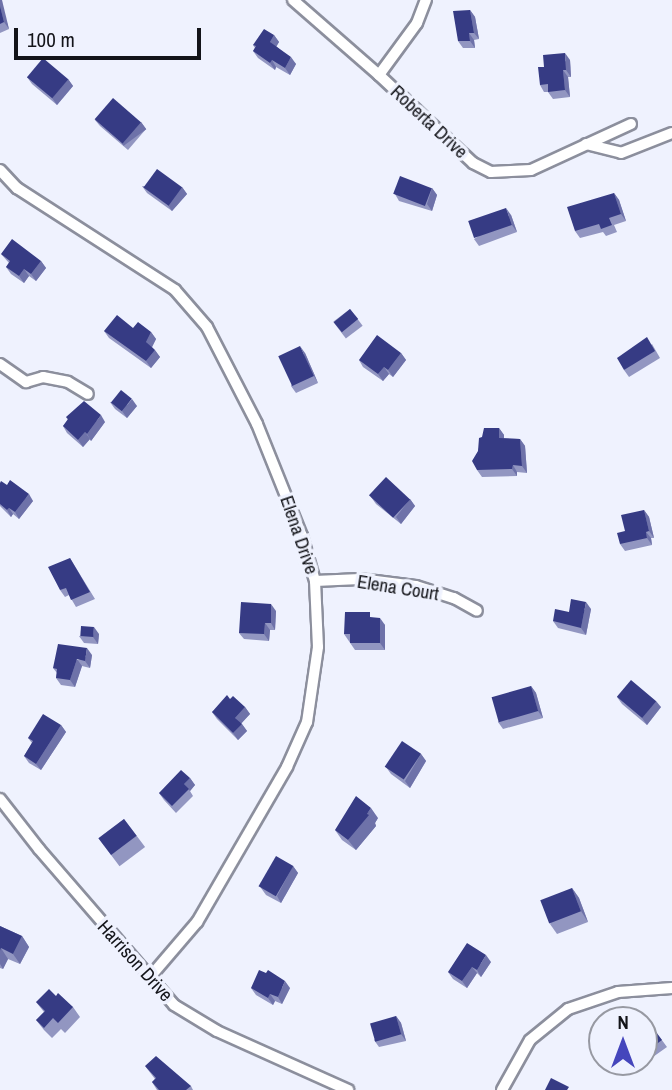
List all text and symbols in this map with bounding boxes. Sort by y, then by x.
scale bar [18,14,205,58]
text: 100 m [27,25,75,54]
street label: Roberta Drive [386,81,472,163]
street label: Elena Drive [275,493,323,577]
street label: Elena Court [356,570,440,606]
street label: Harrison Drive [93,916,177,1006]
north arrow [588,1006,658,1076]
text: N [617,1009,629,1035]

